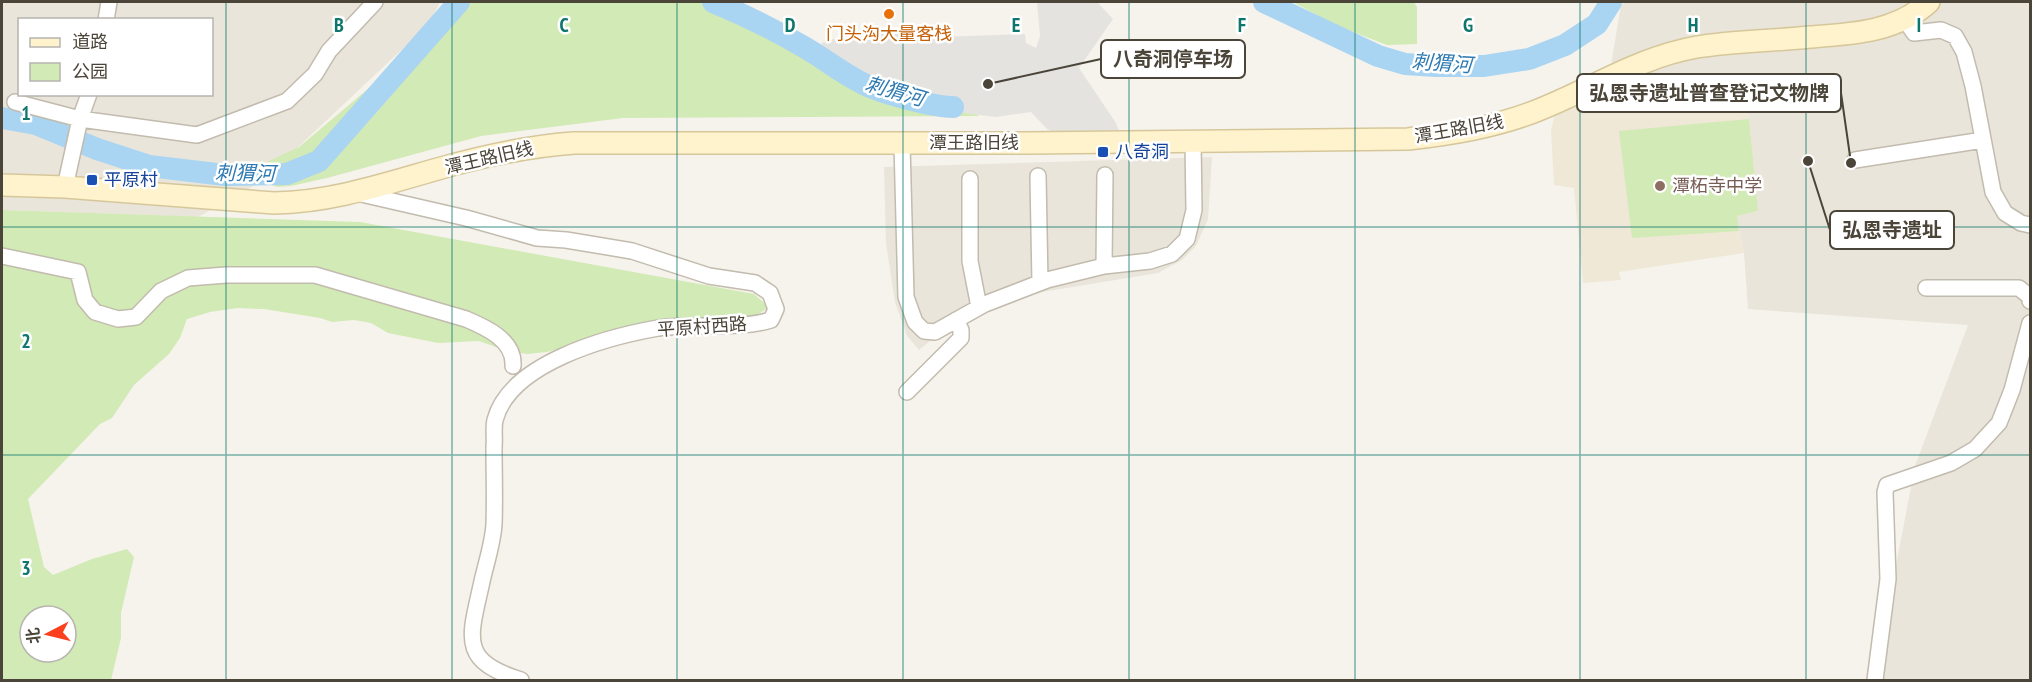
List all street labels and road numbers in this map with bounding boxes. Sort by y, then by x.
street label: 潭王路旧线 [1413,109,1505,148]
street label: 潭王路旧线 [929,131,1019,154]
street label: 潭王路旧线 [442,136,535,179]
street label: 平原村西路 [656,312,748,341]

